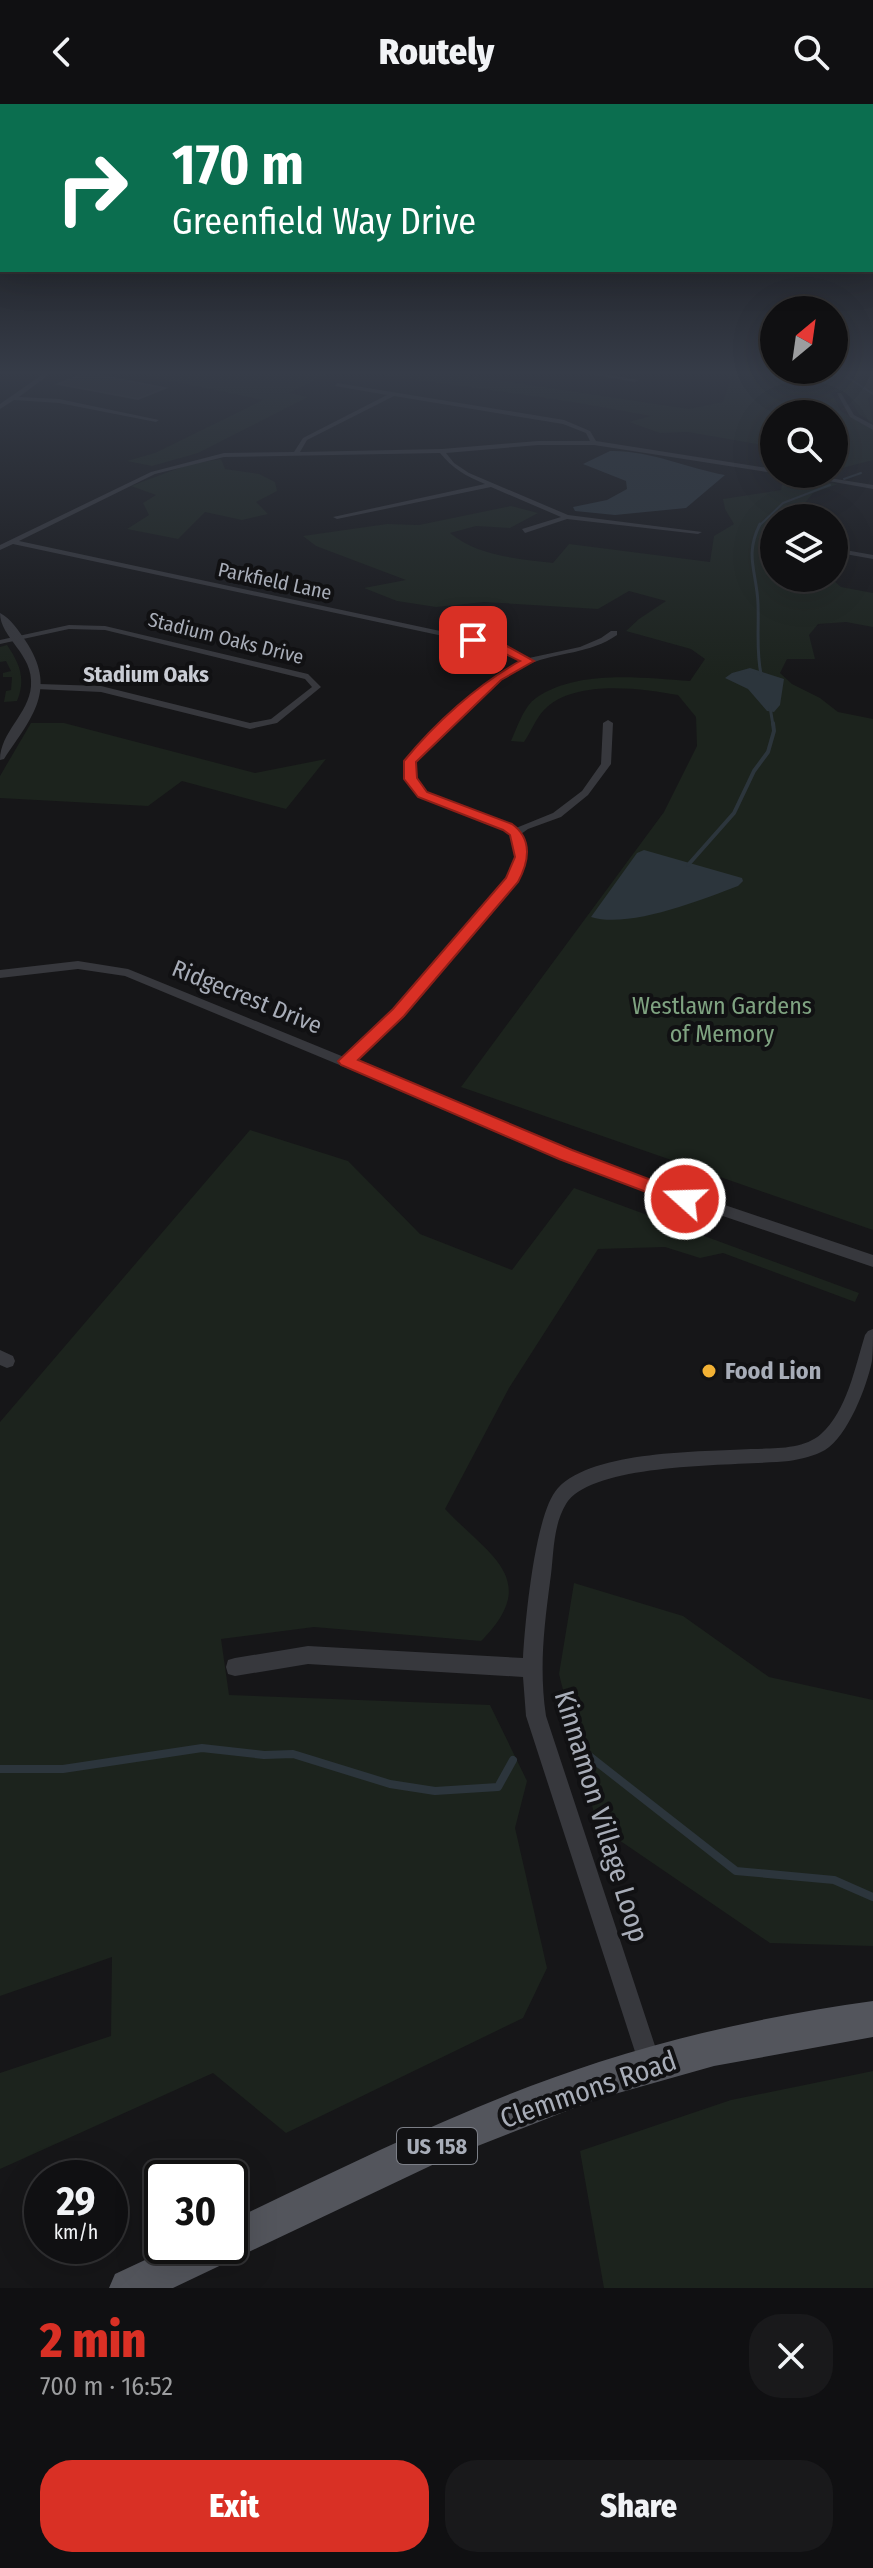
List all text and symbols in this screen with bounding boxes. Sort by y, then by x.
icon: back [40,30,84,74]
text: Routely [379,30,494,74]
icon: search [789,30,833,74]
text: 170 m [172,132,304,199]
icon: right [40,136,144,240]
text: Greenfield Way Drive [172,200,476,244]
north arrow [760,296,848,384]
map controls [760,296,848,592]
button: search [760,400,848,488]
button: layers [760,504,848,592]
street label: Parkfield Lane [216,557,334,605]
pin [439,606,507,674]
street label: Stadium Oaks Drive [146,607,306,669]
icon: arrive [451,618,495,662]
district label: Stadium Oaks [83,661,209,688]
street label: Ridgecrest Drive [168,954,326,1040]
park label: Westlawn Gardens of Memory [632,992,812,1048]
position arrow [643,1157,727,1241]
place label: Food Lion [725,1357,821,1385]
marker: Food Lion [700,1362,718,1380]
street label: Kinnamon Village Loop [548,1686,656,1946]
street label: Clemmons Road [496,2044,681,2135]
road number: US 158 [397,2128,477,2164]
speed limit sign: 30 [144,2160,248,2264]
text: 29 [56,2178,95,2226]
text: km/h [54,2220,98,2244]
text: 2 min [40,2312,146,2370]
button: close [749,2314,833,2398]
text: 700 m · 16:52 [40,2371,173,2402]
button: Exit [40,2460,429,2552]
button: Share [445,2460,833,2552]

